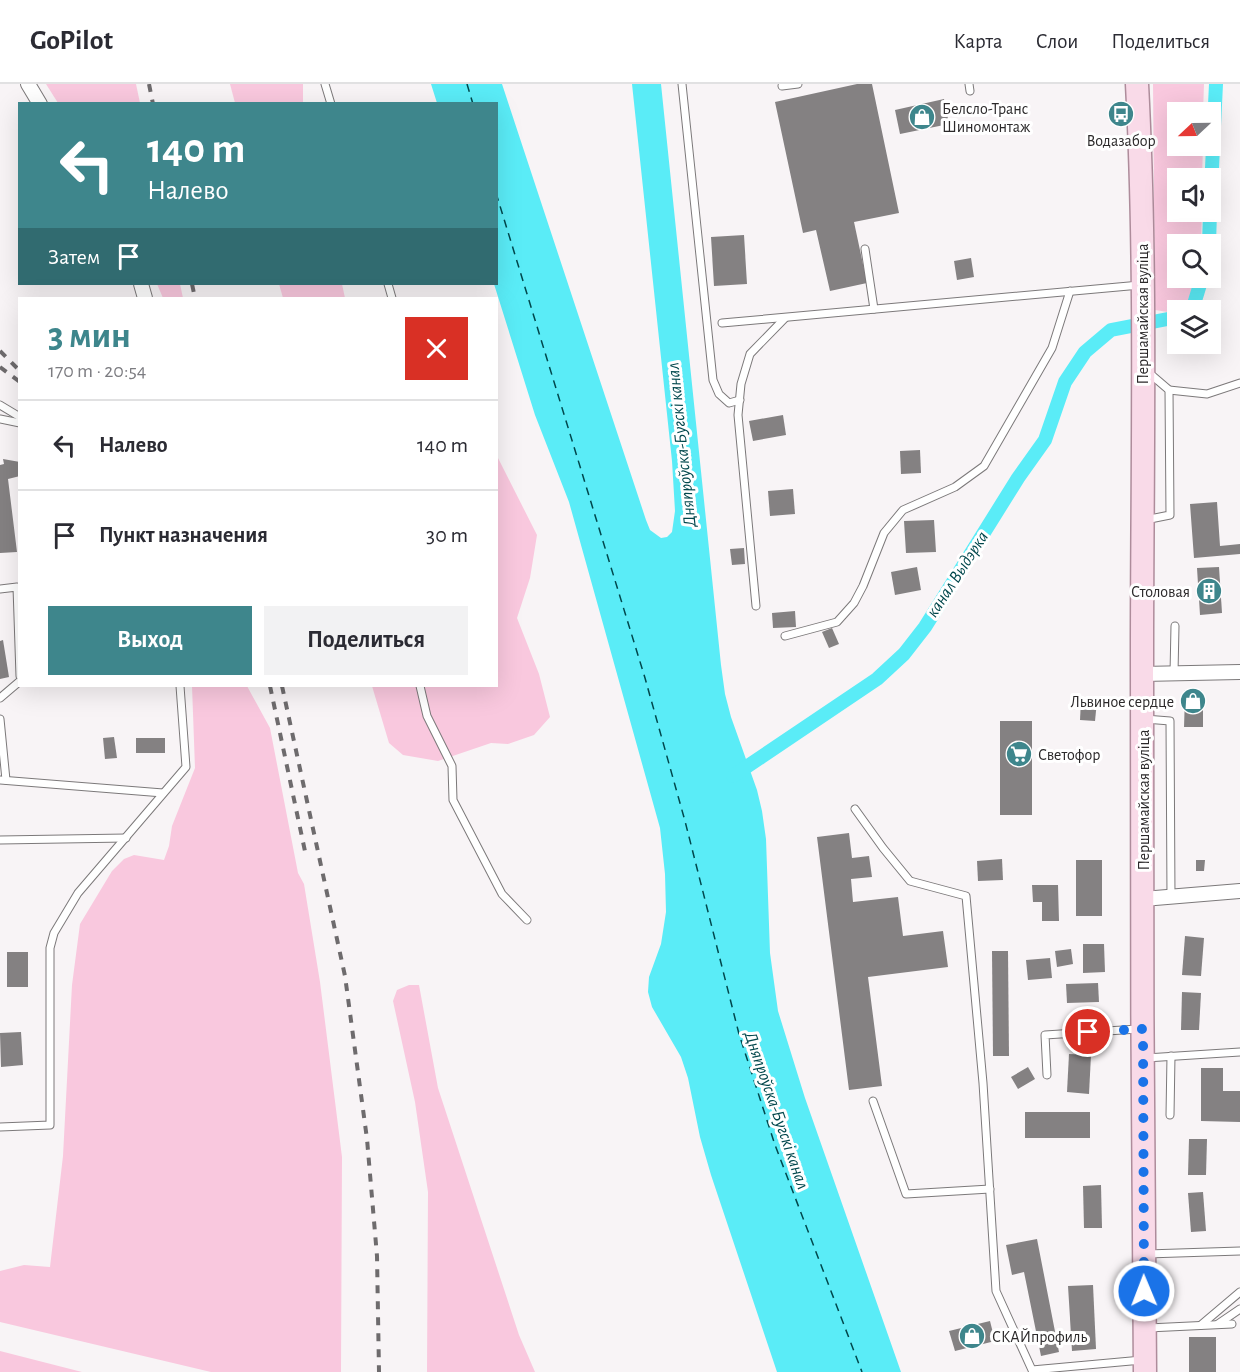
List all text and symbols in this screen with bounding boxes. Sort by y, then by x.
text: GoPilot [30,27,113,55]
text: Карта [953,31,1003,52]
text: Слои [1036,31,1078,52]
text: Поделиться [1111,31,1210,52]
bus stop icon: Водазабор [1106,99,1136,129]
place label: Белсло-Транс Шиномонтаж [942,101,1031,135]
shop icon: Белсло-Транс Шиномонтаж [907,102,937,132]
north arrow [1167,102,1221,156]
map controls [1167,102,1221,354]
icon: left [48,126,126,204]
text: 140 m [147,128,245,170]
place label: Водазабор [1086,133,1156,149]
button: sound [1167,168,1221,222]
text: Налево [147,177,229,204]
button: search [1167,234,1221,288]
icon: arrive [112,240,145,273]
street label: Першамайская вуліца [1135,243,1152,385]
text: Затем [48,246,100,268]
button: layers [1167,300,1221,354]
button: close [405,317,468,380]
text: 3 мин [48,318,131,354]
text: 170 m · 20:54 [48,361,146,381]
water label: Дняпроўска-Бугскі канал [664,361,700,529]
icon: left [48,429,81,462]
text: Налево [99,434,168,456]
text: 140 m [417,434,468,456]
icon: arrive [48,519,81,552]
text: Пункт назначения [99,524,268,546]
text: 30 m [426,524,468,546]
water label: канал Выдэрка [924,528,992,621]
building icon: Столовая [1194,576,1224,606]
place label: Столовая [1131,584,1190,600]
button: Выход [48,606,252,675]
button: Поделиться [264,606,468,675]
shop icon: Львиное сердце [1178,686,1208,716]
place label: Львиное сердце [1070,694,1174,710]
street label: Першамайская вуліца [1136,729,1153,871]
supermarket icon: Светофор [1004,739,1034,769]
place label: Светофор [1038,747,1100,763]
pin [1062,1006,1113,1057]
icon: arrive [1071,1015,1104,1048]
water label: Дняпроўска-Бугскі канал [740,1028,812,1192]
position arrow [1112,1259,1176,1323]
shop icon: СКАЙпрофиль [957,1321,987,1351]
place label: СКАЙпрофиль [992,1328,1087,1345]

